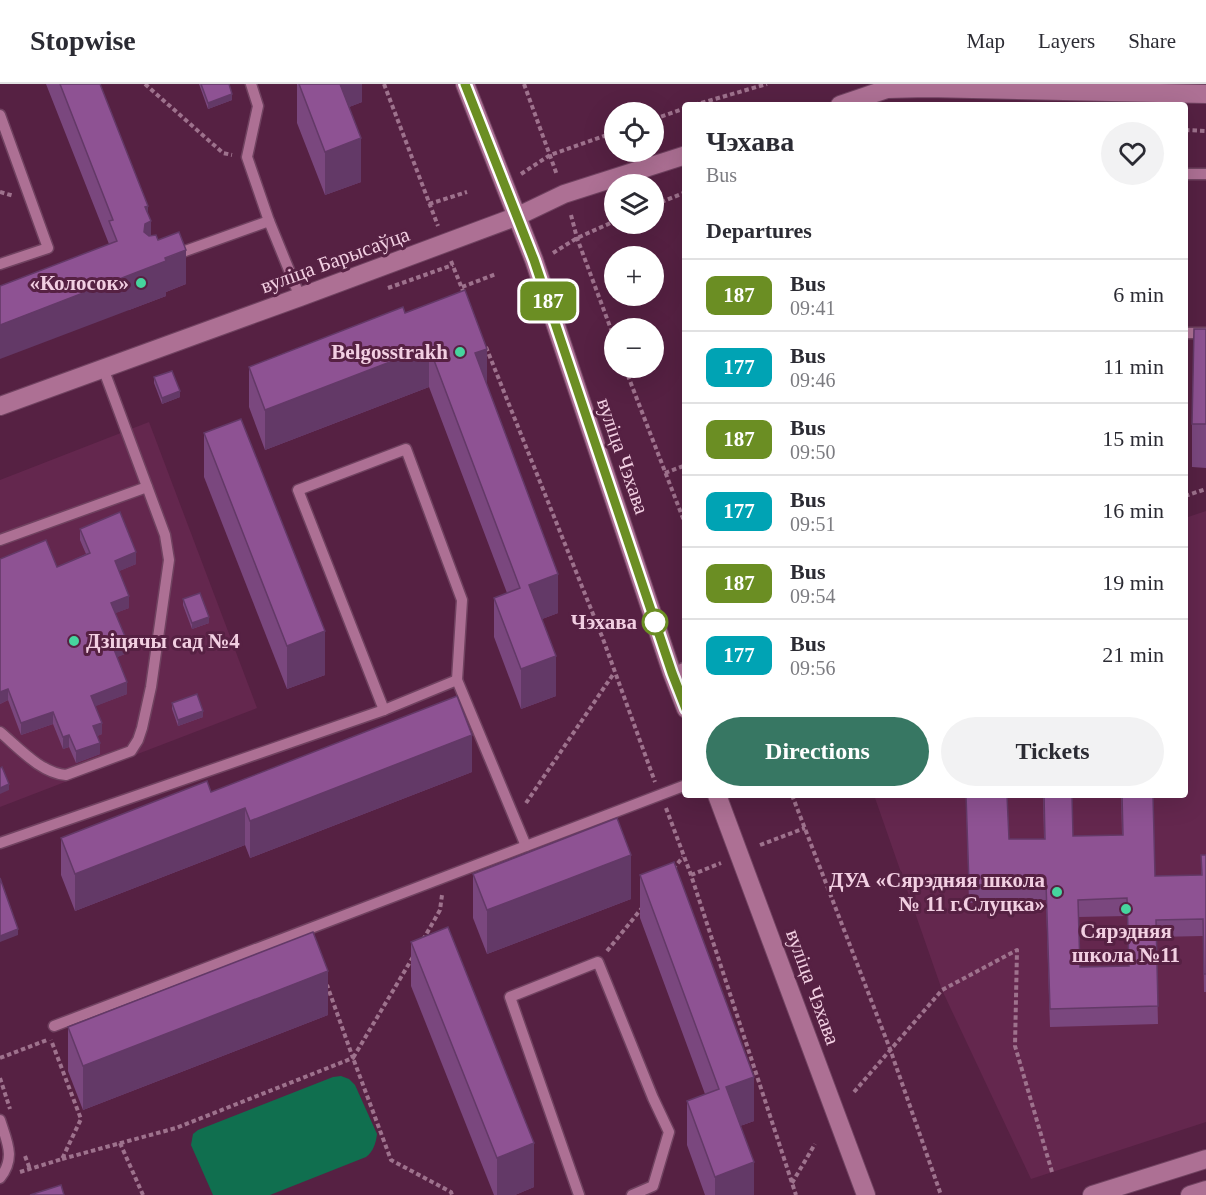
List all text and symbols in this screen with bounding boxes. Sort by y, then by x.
text: Stopwise [30,25,136,56]
text: Map [967,29,1005,53]
text: Layers [1038,29,1095,53]
text: Share [1128,29,1176,53]
map controls [604,102,664,378]
button: locate [604,102,664,162]
button: heart [1101,122,1164,185]
text: Чэхава [706,126,794,157]
text: Bus [706,164,737,186]
button: layers [604,174,664,234]
text: Departures [706,218,812,243]
street label: вуліца Барысаўца [257,222,413,298]
button: + [604,246,664,306]
place label: «Колосок» [29,271,129,295]
text: Bus [790,271,825,296]
marker: «Колосок» [134,276,148,290]
line badge: 187 [514,282,582,320]
text: 6 min [1113,282,1164,307]
text: 187 [723,283,755,307]
text: 187 [532,289,564,313]
text: 09:41 [790,297,836,319]
button: − [604,318,664,378]
place label: Belgosstrakh [331,340,448,364]
text: Bus [790,343,825,368]
marker: Belgosstrakh [453,345,467,359]
text: 11 min [1103,354,1164,379]
text: 177 [723,355,755,379]
text: 09:46 [790,369,836,391]
street label: вуліца Чэхава [592,395,654,518]
text: Bus [790,415,825,440]
text: 15 min [1102,426,1164,451]
text: 187 [723,427,755,451]
text: 09:50 [790,441,836,463]
text: Bus [790,487,825,512]
text: 16 min [1102,498,1164,523]
text: 177 [723,499,755,523]
text: 09:51 [790,513,836,535]
text: Bus [790,559,825,584]
text: 19 min [1102,570,1164,595]
text: 187 [723,571,755,595]
text: 09:54 [790,585,836,607]
marker: Чэхава [642,609,668,635]
place label: Чэхава [571,610,637,634]
place label: Дзіцячы сад №4 [86,629,240,653]
text: Bus [790,631,825,656]
marker: Дзіцячы сад №4 [67,634,81,648]
text: 21 min [1102,642,1164,667]
text: 177 [723,643,755,667]
text: 09:56 [790,657,836,679]
button: Directions [706,717,929,786]
button: Tickets [941,717,1164,786]
place label: ДУА «Сярэдняя школа № 11 г.Слуцка» [829,868,1045,916]
marker: ДУА «Сярэдняя школа № 11 г.Слуцка» [1050,885,1064,899]
marker: Сярэдняя школа №11 [1119,902,1133,916]
place label: Сярэдняя школа №11 [1072,919,1180,967]
street label: вуліца Чэхава [781,926,845,1049]

